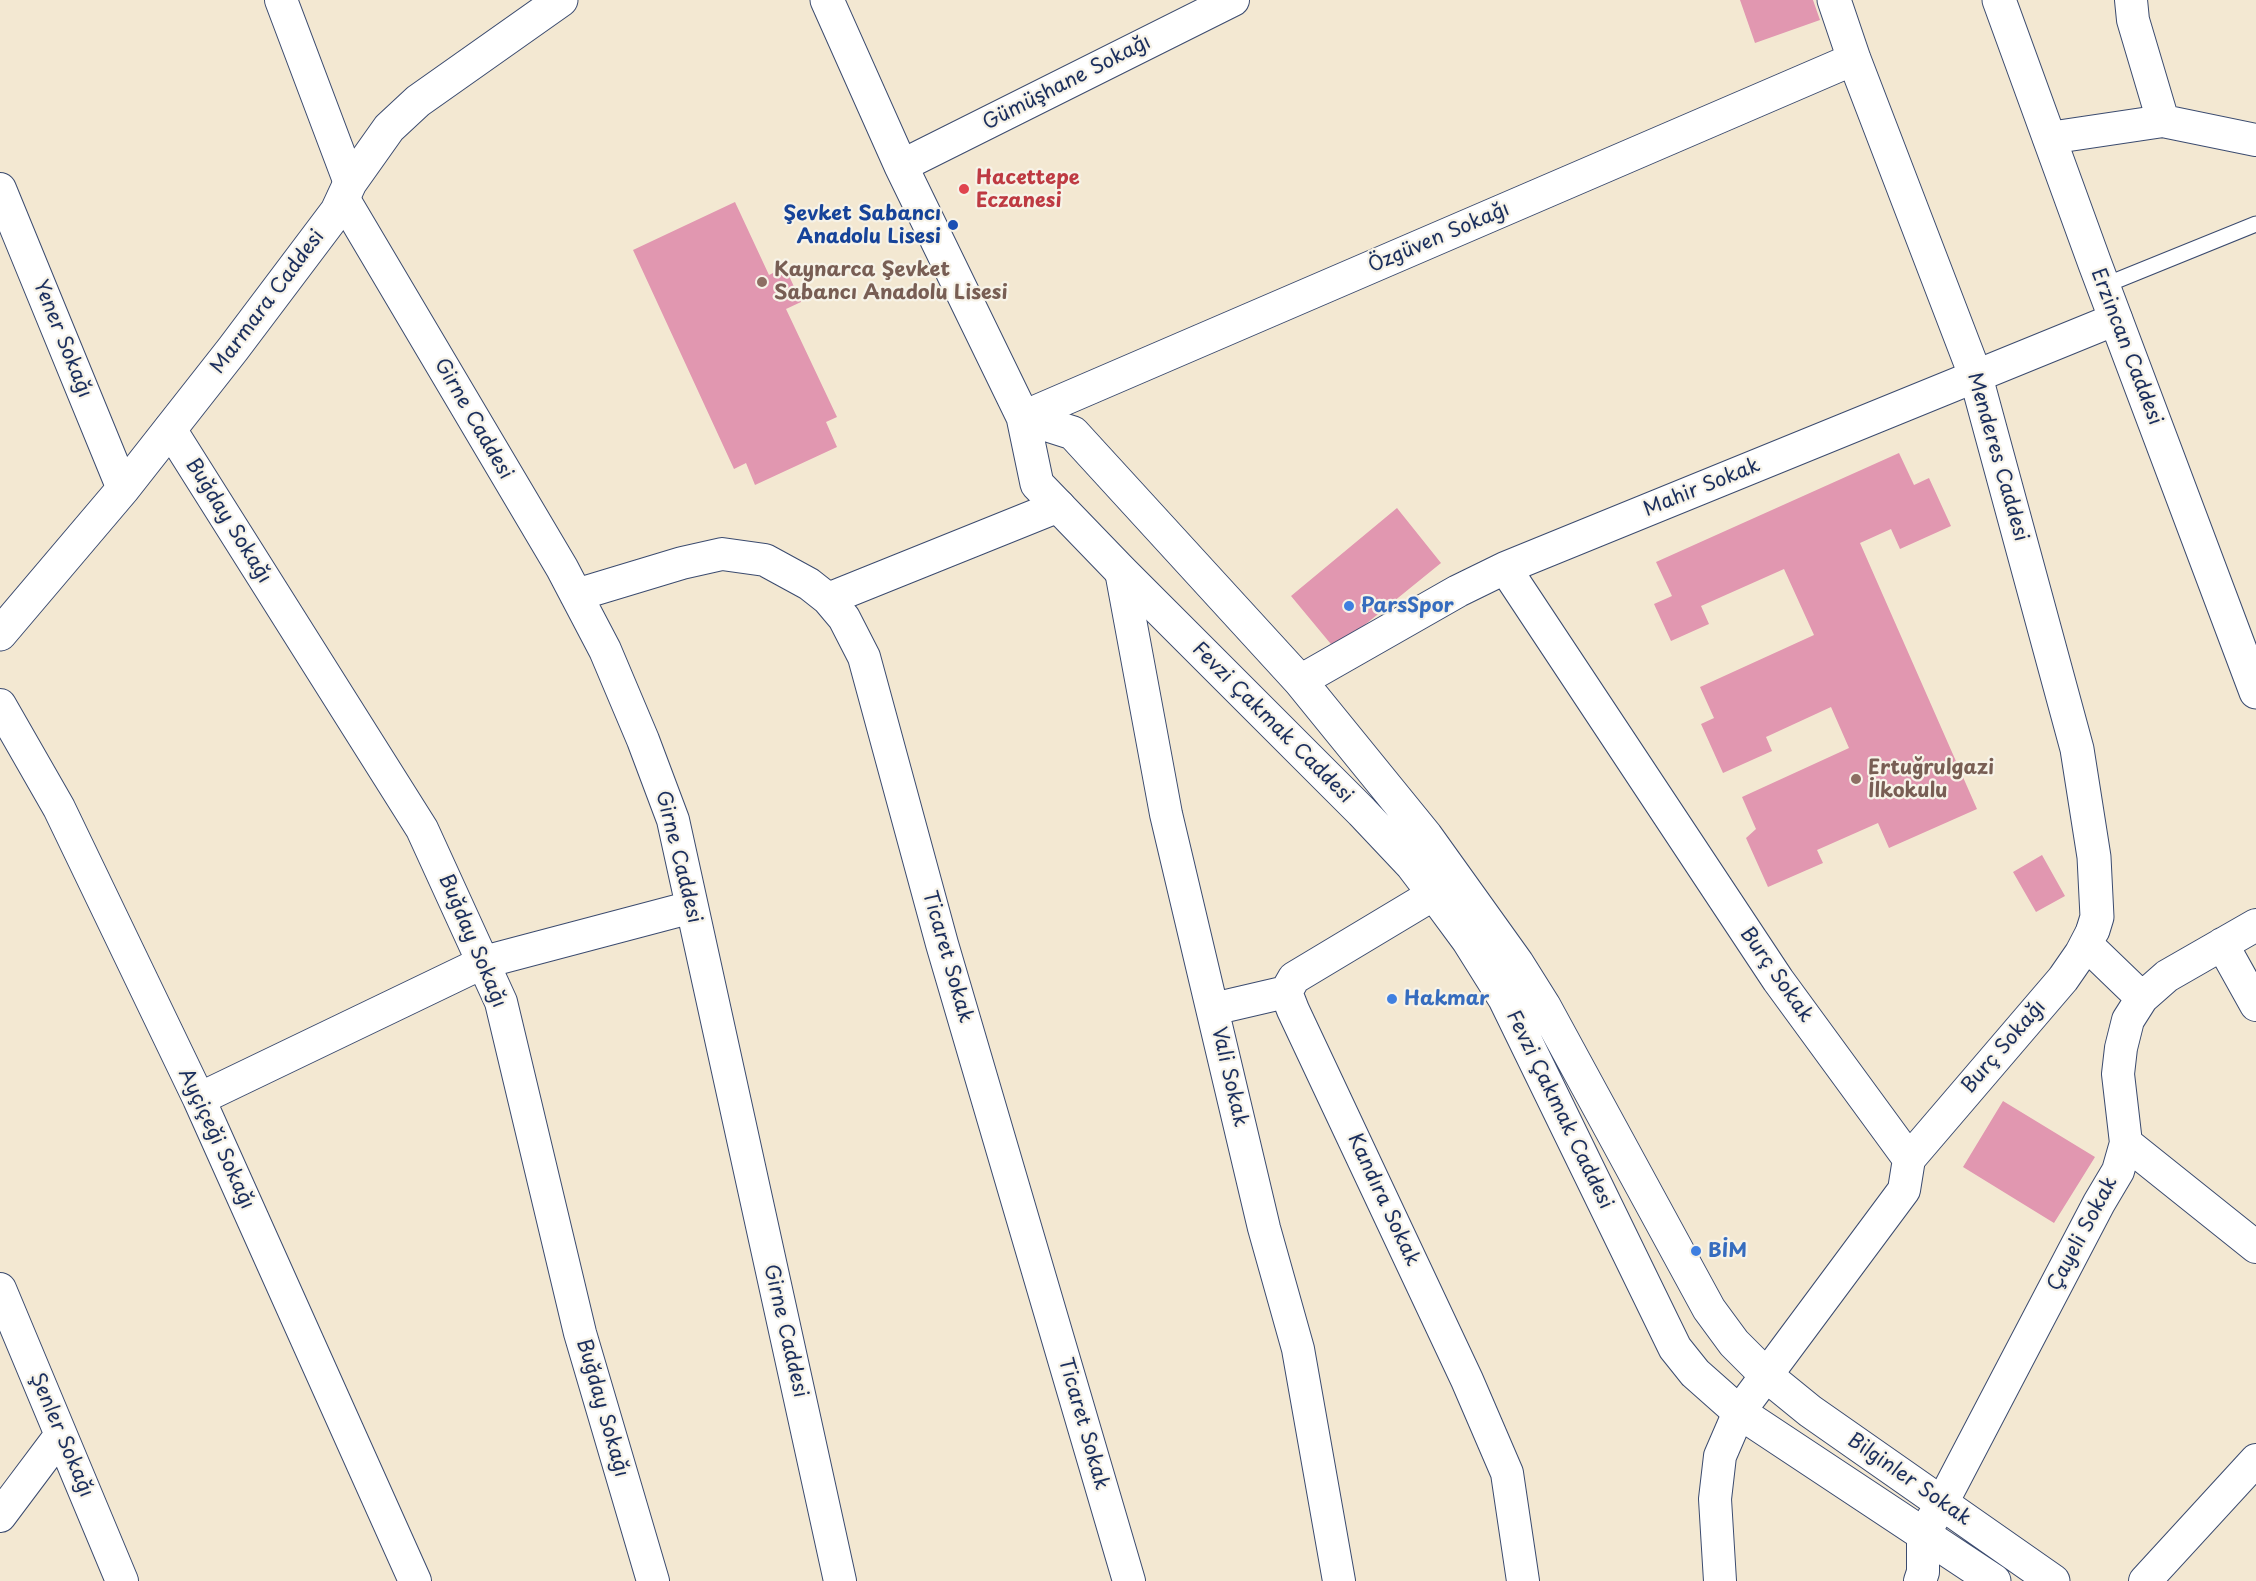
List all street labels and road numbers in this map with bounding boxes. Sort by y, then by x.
street label: Gümüşhane Sokağı [979,30,1155,136]
street label: Özgüven Sokağı [1365,197,1513,279]
street label: Marmara Caddesi [206,225,330,379]
street label: Erzincan Caddesi [2085,265,2167,429]
street label: Yener Sokağı [28,277,96,401]
street label: Girne Caddesi [429,354,517,484]
street label: Menderes Caddesi [1961,370,2033,544]
street label: Buğday Sokağı [180,454,276,588]
street label: Mahir Sokak [1640,454,1764,522]
street label: Fevzi Çakmak Caddesi [1187,638,1357,808]
street label: Girne Caddesi [650,788,706,926]
street label: Buğday Sokağı [433,871,511,1011]
street label: Ticaret Sokak [917,888,977,1026]
street label: Burç Sokak [1734,923,1818,1027]
street label: Burç Sokağı [1957,995,2051,1099]
street label: Fevzi Çakmak Caddesi [1501,1007,1617,1213]
street label: Vali Sokak [1206,1025,1252,1129]
street label: Ayçiçeği Sokağı [173,1065,259,1213]
street label: Kandıra Sokak [1342,1130,1424,1270]
street label: Çayeli Sokak [2043,1173,2123,1295]
street label: Girne Caddesi [758,1262,812,1400]
street label: Buğday Sokağı [571,1336,633,1480]
street label: Ticaret Sokak [1053,1355,1113,1493]
street label: Şenler Sokağı [24,1369,98,1501]
street label: Bilginler Sokak [1843,1428,1975,1532]

